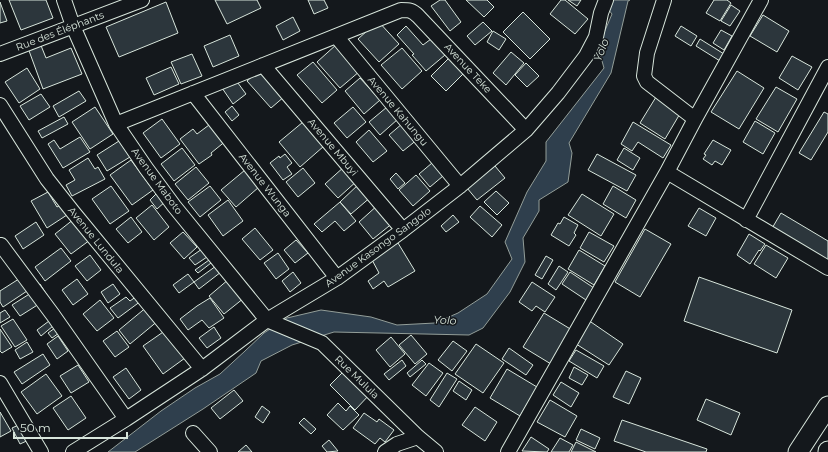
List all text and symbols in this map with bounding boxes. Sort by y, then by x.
street label: Rue des Éléphants [14,8,106,54]
water label: Yolo [590,37,612,63]
street label: Avenue Teke [442,40,494,96]
street label: Avenue Kahungu [365,73,431,149]
street label: Avenue Mbuyi [305,115,361,179]
street label: Avenue Maboto [129,145,185,217]
street label: Avenue Wunga [236,151,294,219]
street label: Avenue Lundula [65,204,127,276]
street label: Avenue Kasongo Sangolo [322,204,434,290]
water label: Yolo [433,313,457,327]
street label: Rue Mulula [332,353,382,401]
scale bar [14,414,127,440]
text: 50 m [20,420,51,435]

